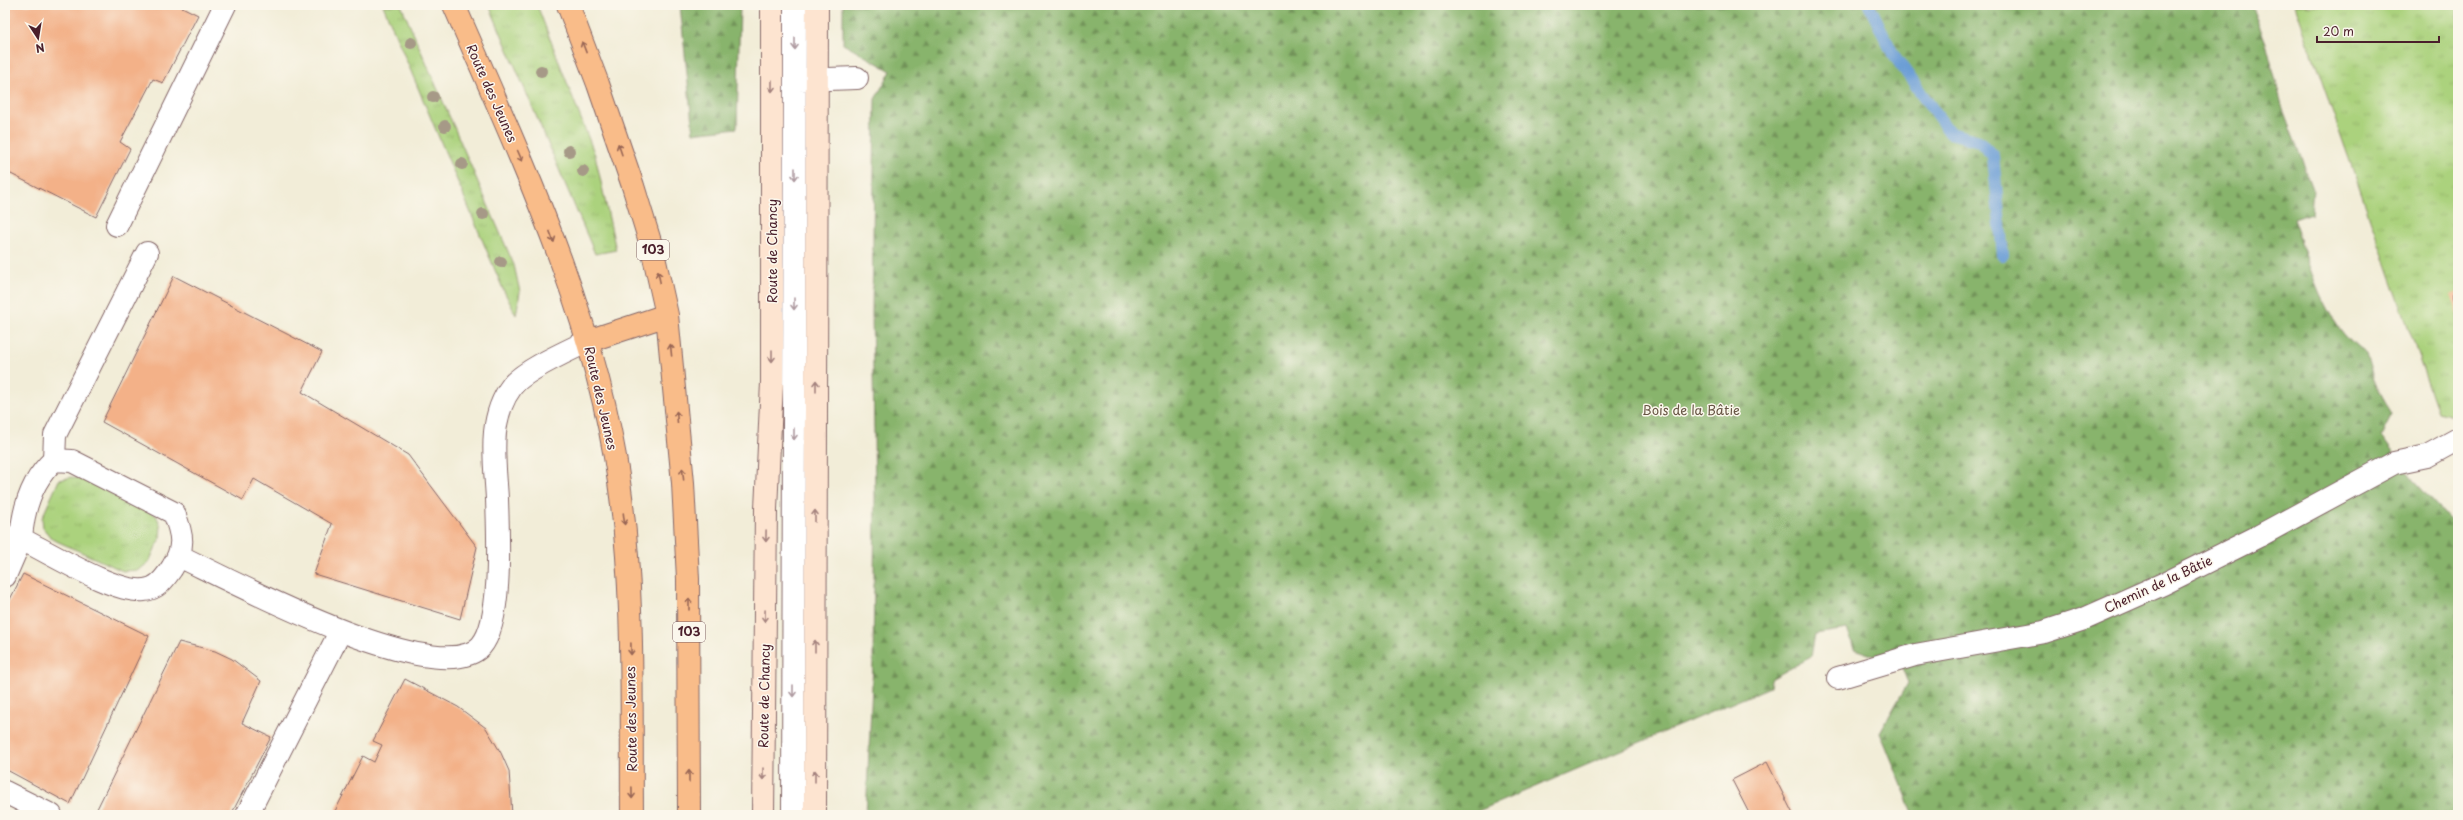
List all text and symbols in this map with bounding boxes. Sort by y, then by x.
north arrow [18,18,58,58]
scale bar [2317,18,2439,44]
text: 20 m [2323,22,2354,40]
one-way arrow [791,37,799,50]
text: N [34,39,46,58]
street label: Route des Jeunes [462,41,523,145]
one-way arrow [580,42,588,54]
one-way arrow [768,79,776,92]
one-way arrow [616,143,624,155]
one-way arrow [517,150,524,162]
one-way arrow [791,167,799,180]
street label: Route de Chancy [762,199,781,303]
one-way arrow [548,230,556,242]
road number: 103 [637,240,669,260]
one-way arrow [654,271,662,284]
one-way arrow [790,297,798,310]
street label: Route des Jeunes [580,344,623,452]
one-way arrow [667,344,675,357]
one-way arrow [768,349,776,362]
one-way arrow [812,380,820,393]
park label: Bois de la Bâtie [1642,400,1740,419]
one-way arrow [674,411,681,424]
one-way arrow [790,427,798,440]
one-way arrow [679,468,686,481]
one-way arrow [811,510,819,523]
one-way arrow [620,512,628,525]
one-way arrow [762,529,770,542]
street label: Chemin de la Bâtie [2101,550,2215,617]
one-way arrow [685,598,693,611]
one-way arrow [761,609,769,622]
road number: 103 [673,622,705,642]
one-way arrow [811,640,819,653]
one-way arrow [627,642,634,655]
street label: Route de Chancy [753,644,774,748]
street label: Route des Jeunes [620,666,641,772]
one-way arrow [789,684,797,697]
one-way arrow [759,767,767,780]
one-way arrow [685,770,693,783]
one-way arrow [811,770,819,783]
one-way arrow [628,786,636,799]

